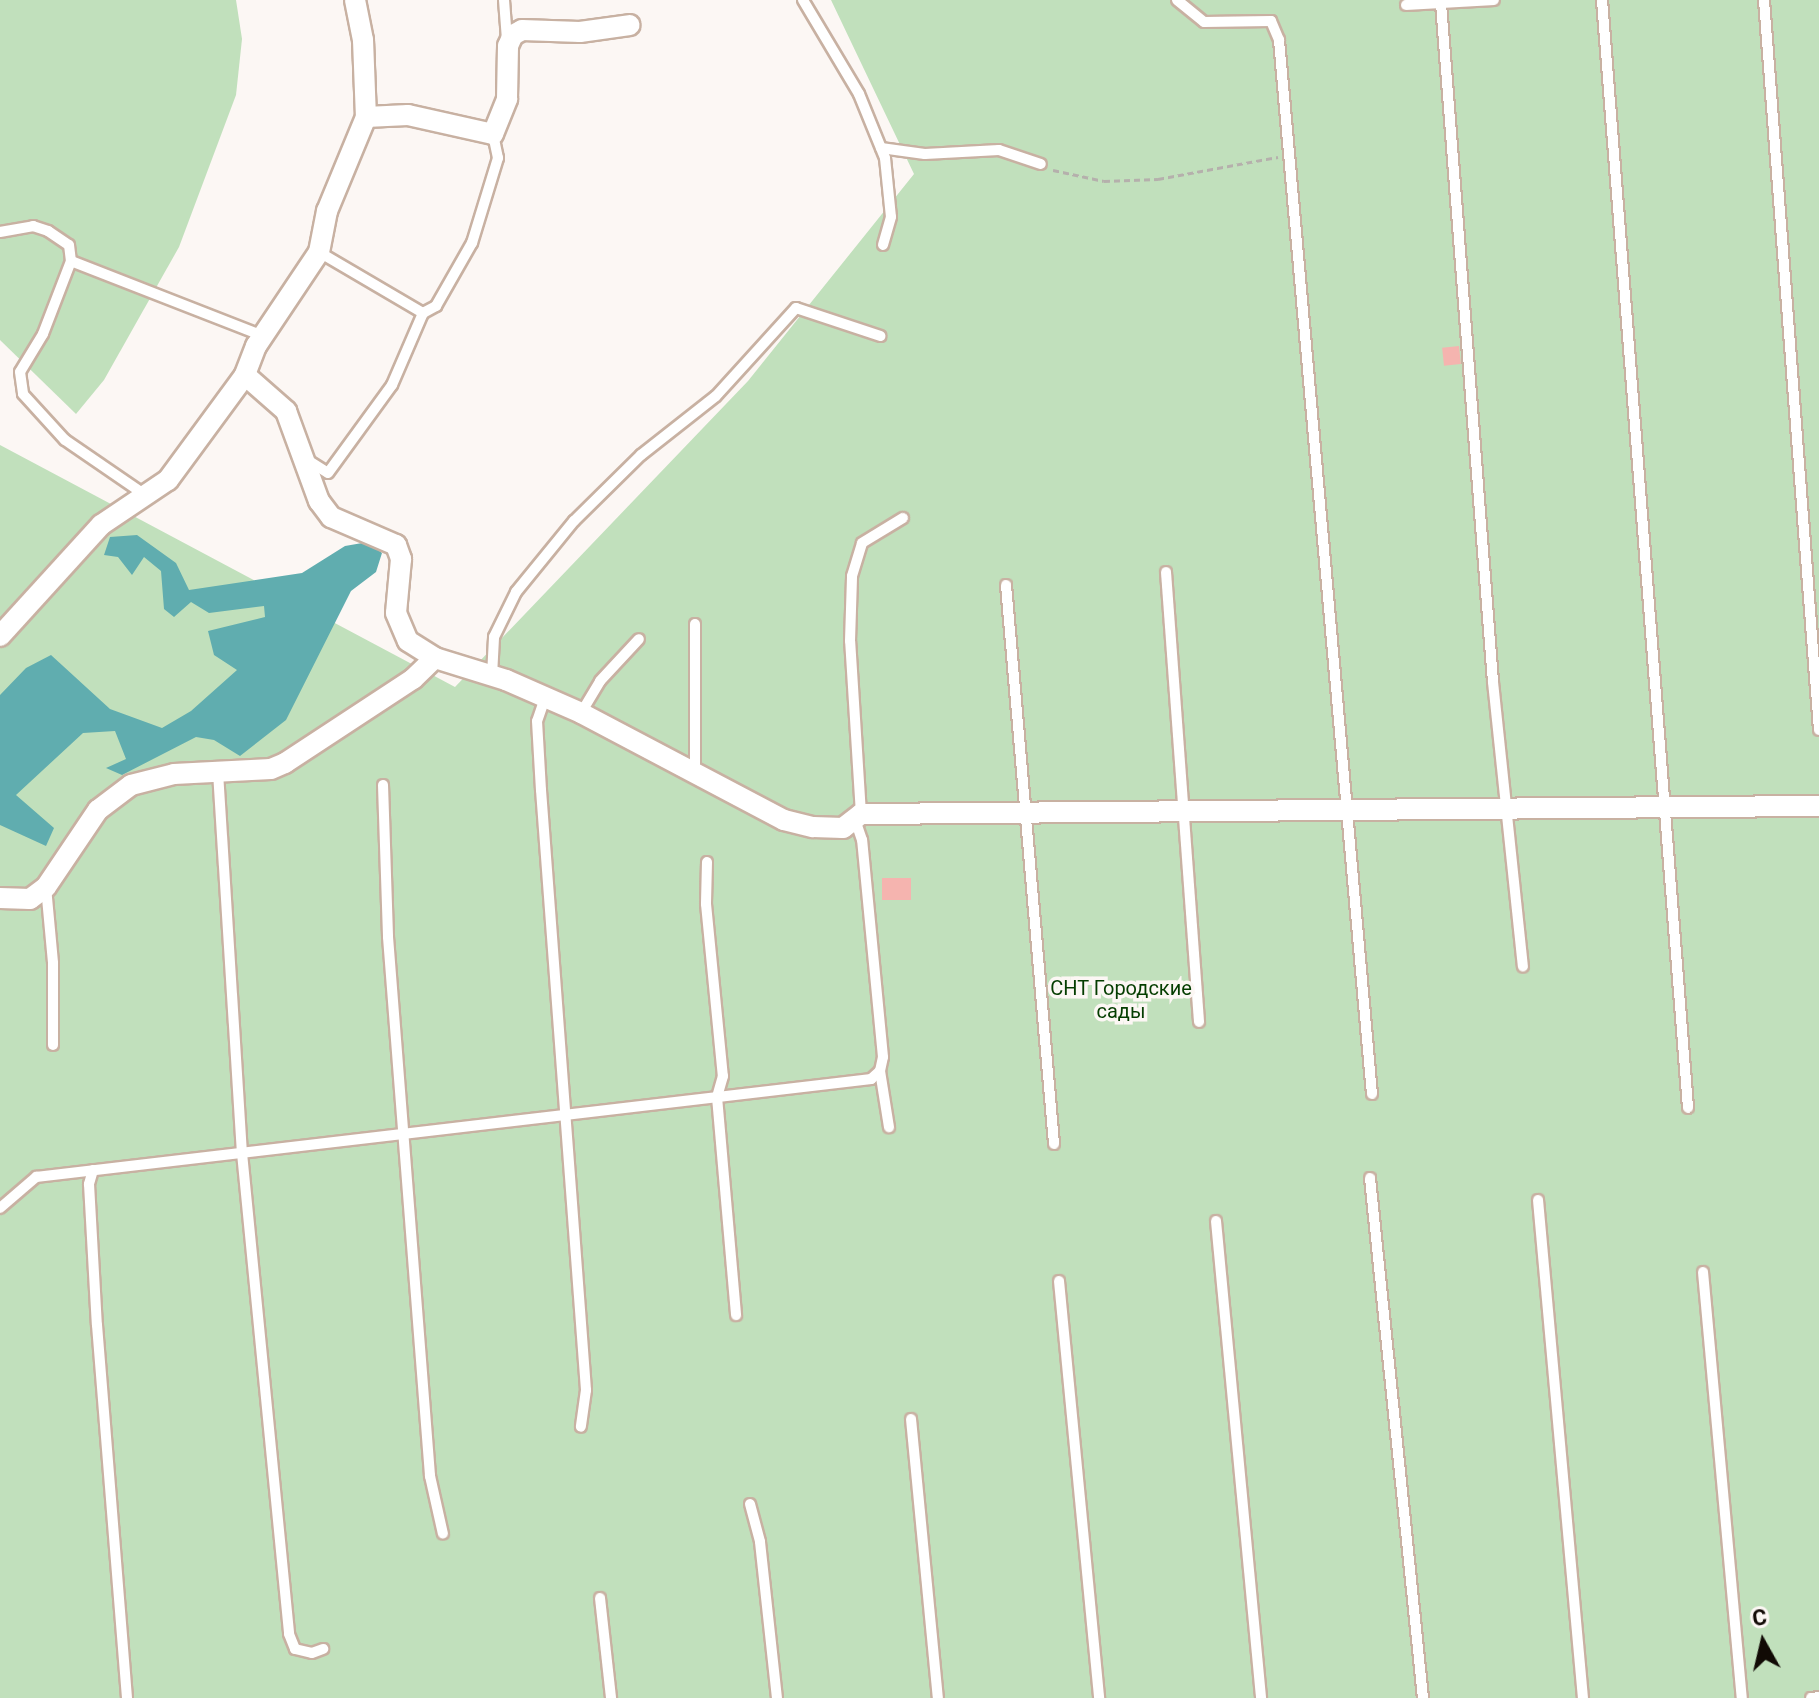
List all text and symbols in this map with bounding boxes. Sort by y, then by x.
park label: СНТ Городские сады [1050,976,1192,1023]
north arrow [1723,1602,1803,1682]
text: С [1751,1604,1768,1631]

